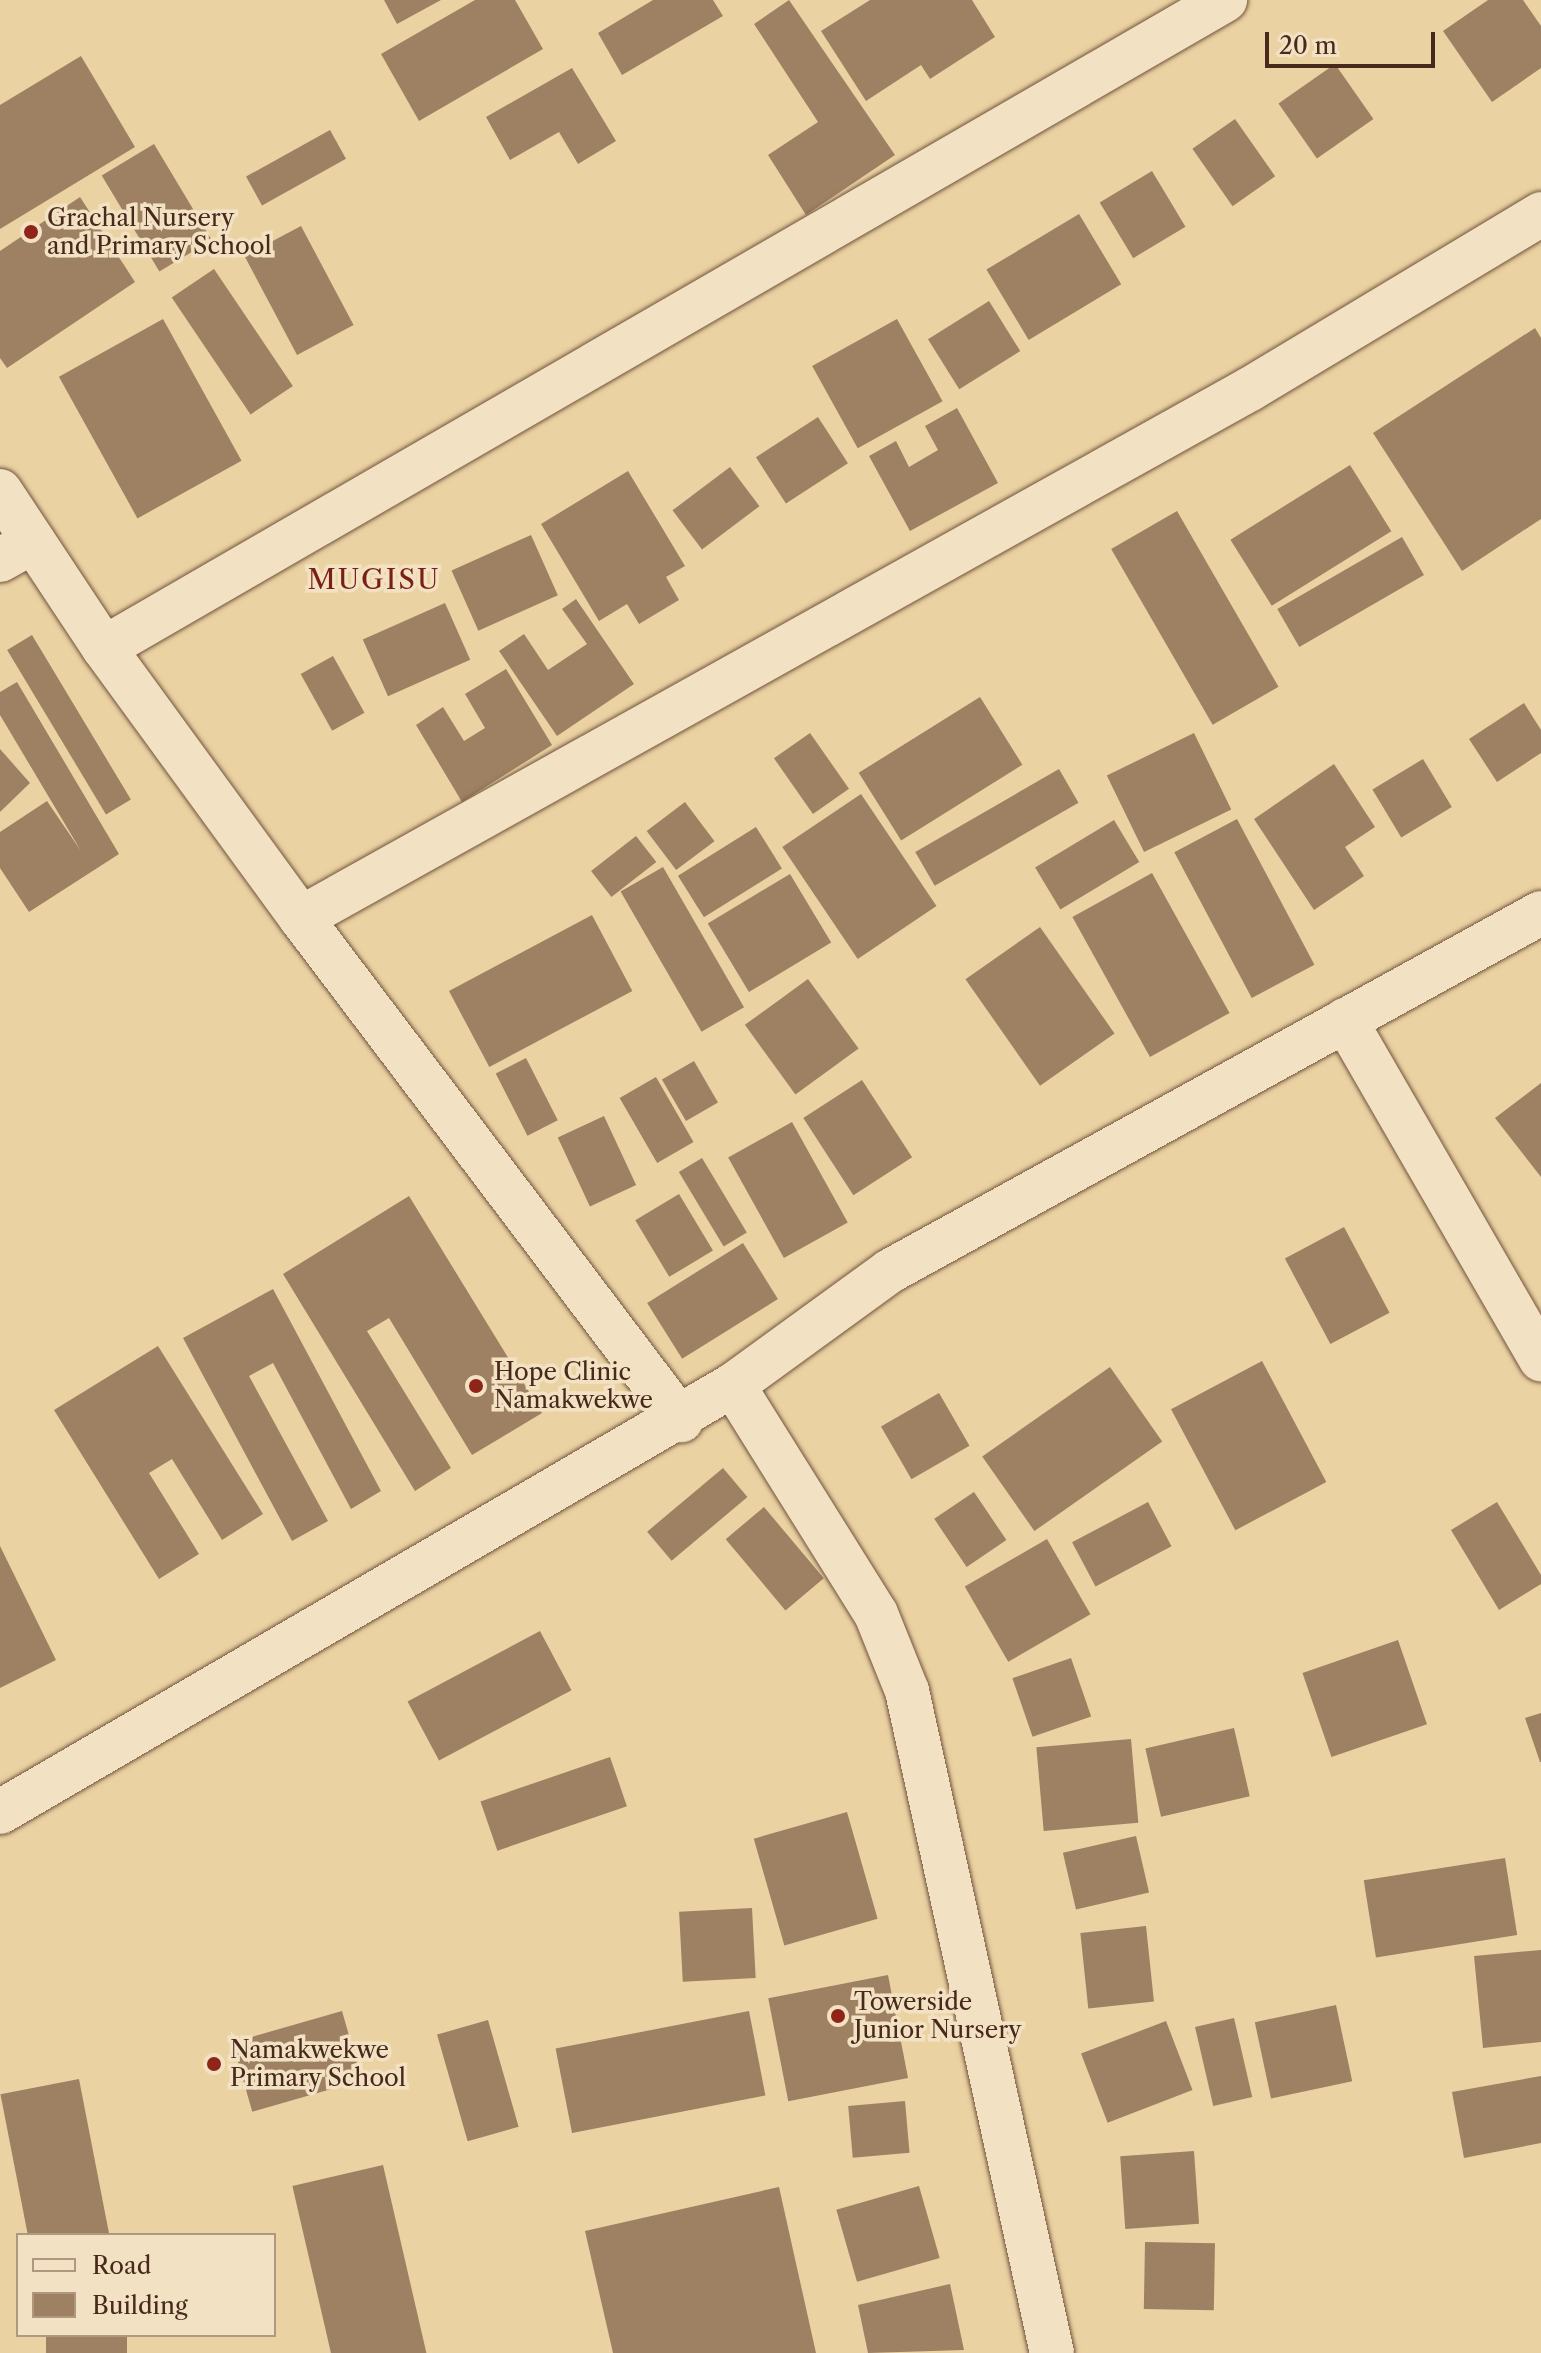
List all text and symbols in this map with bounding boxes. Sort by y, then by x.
scale bar [1269,16,1439,66]
text: 20 m [1279,31,1337,60]
place label: Grachal Nursery and Primary School [47,204,272,260]
marker: Grachal Nursery and Primary School [22,223,40,241]
district label: MUGISU [307,562,441,596]
place label: Hope Clinic Namakwekwe [494,1358,653,1414]
marker: Hope Clinic Namakwekwe [465,1375,487,1397]
place label: Towerside Junior Nursery [854,1988,1022,2044]
marker: Towerside Junior Nursery [829,2007,847,2025]
place label: Namakwekwe Primary School [230,2036,407,2092]
marker: Namakwekwe Primary School [205,2055,223,2073]
legend [16,2233,276,2337]
text: Road [92,2251,151,2280]
text: Building [92,2291,188,2320]

